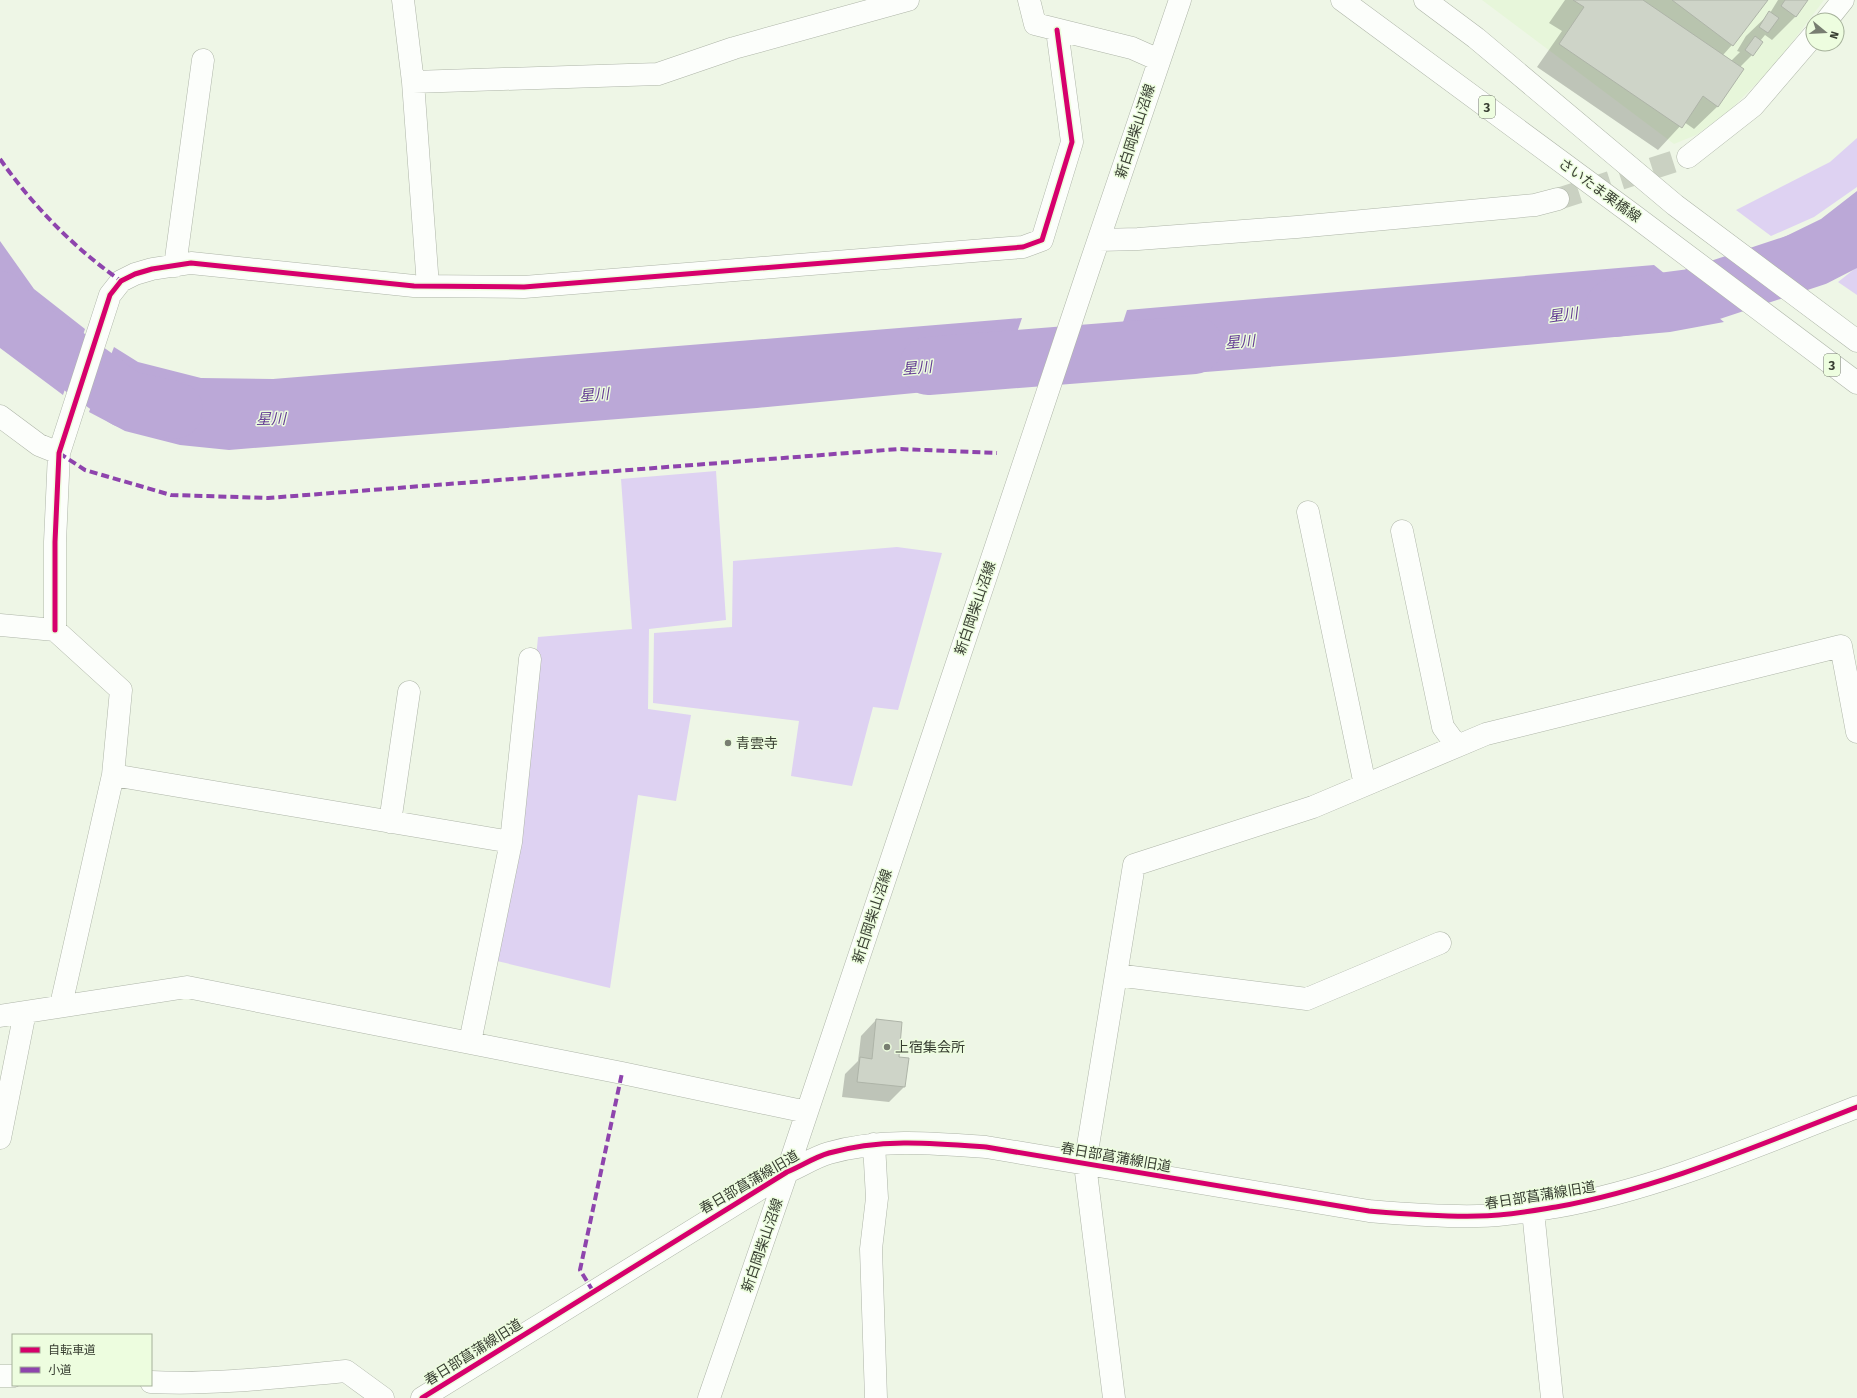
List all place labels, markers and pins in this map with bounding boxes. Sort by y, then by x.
place label: 青雲寺 [736,735,778,752]
marker: 青雲寺 [723,738,733,748]
place label: 上宿集会所 [895,1039,965,1056]
marker: 上宿集会所 [882,1042,892,1052]

